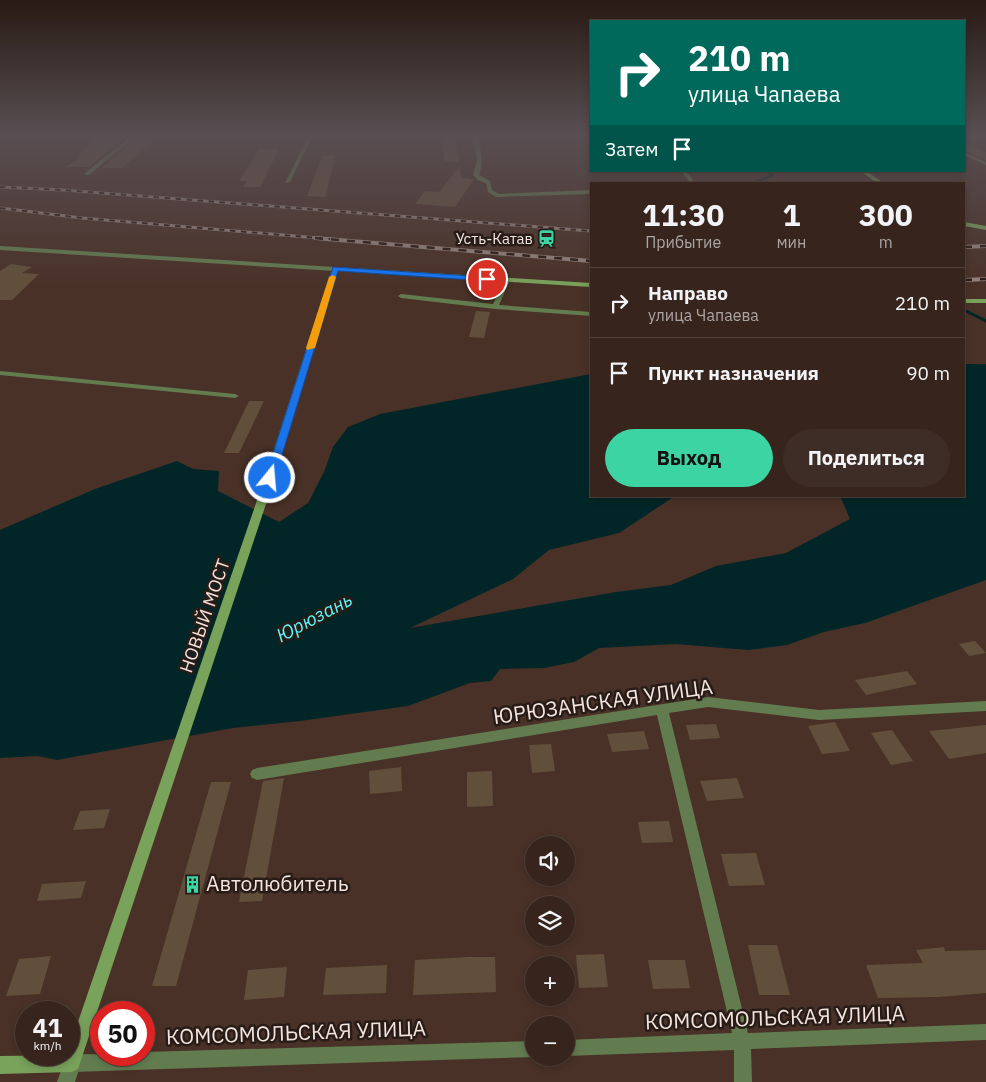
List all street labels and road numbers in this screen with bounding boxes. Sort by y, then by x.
street label: НОВЫЙ МОСТ [174,556,235,676]
street label: ЮРЮЗАНСКАЯ УЛИЦА [491,672,714,730]
street label: КОМСОМОЛЬСКАЯ УЛИЦА [644,998,905,1036]
street label: КОМСОМОЛЬСКАЯ УЛИЦА [165,1013,426,1051]

